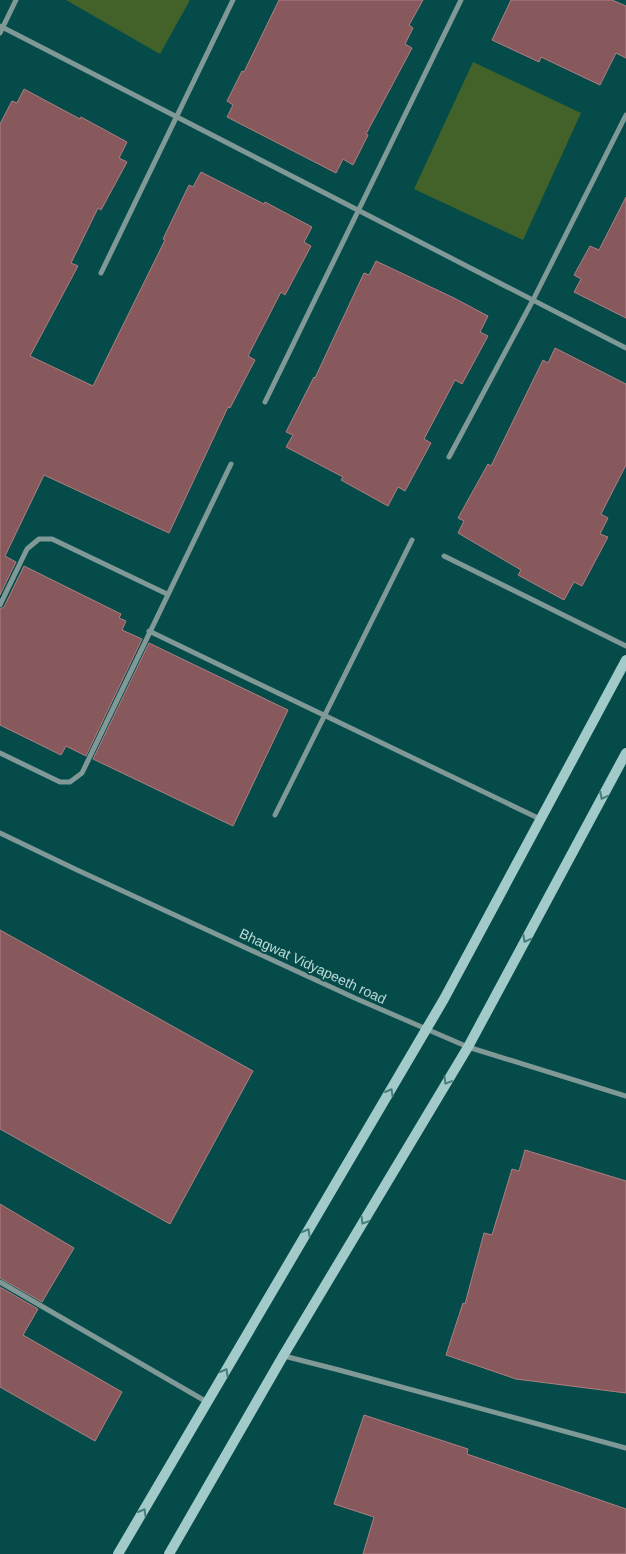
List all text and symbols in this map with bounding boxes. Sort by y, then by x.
one-way arrow [599,791,609,800]
street label: Bhagwat Vidyapeeth road [237,925,389,1007]
one-way arrow [522,934,532,943]
one-way arrow [444,1076,454,1085]
one-way arrow [383,1088,393,1097]
one-way arrow [360,1215,370,1224]
one-way arrow [301,1228,311,1237]
one-way arrow [219,1368,229,1377]
one-way arrow [136,1508,146,1517]

